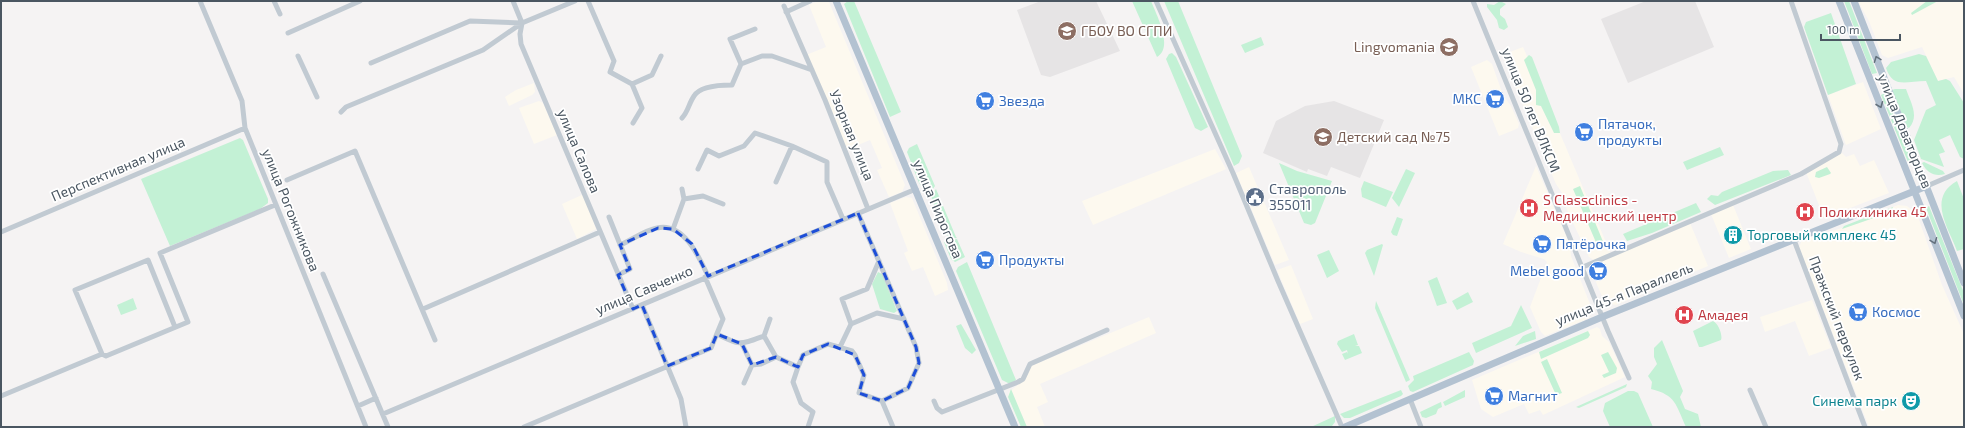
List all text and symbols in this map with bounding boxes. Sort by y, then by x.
scale bar [1821,16,1900,42]
school or university icon: ГБОУ ВО СГПИ [1056,20,1078,42]
place label: ГБОУ ВО СГПИ [1081,22,1172,39]
text: 100 m [1827,22,1859,36]
school or university icon: Lingvomania [1438,36,1460,58]
place label: Lingvomania [1354,38,1435,55]
street label: улица 50 лет ВЛКСМ [1499,45,1564,175]
one-way arrow [1873,55,1881,62]
street label: улица Доваторцев [1875,71,1936,191]
street label: Узорная улица [827,87,878,183]
supermarket icon: МКС [1484,88,1506,110]
supermarket icon: Звезда [974,90,996,112]
place label: МКС [1452,90,1481,107]
place label: Звезда [999,92,1045,109]
one-way arrow [1876,101,1884,108]
street label: улица Салова [554,106,605,195]
place label: Пятачок, продукты [1598,115,1662,148]
supermarket icon: Пятачок, продукты [1573,121,1595,143]
school or university icon: Детский сад №75 [1312,126,1334,148]
place label: Детский сад №75 [1337,128,1450,145]
street label: Перспективная улица [48,133,187,204]
street label: улица Рогожникова [259,146,324,274]
street label: улица Пирогова [910,157,967,261]
place label: Ставрополь 355011 [1269,180,1347,213]
public building icon: Ставрополь 355011 [1244,186,1266,208]
place label: S Classclinics - Медицинский центр [1543,191,1677,224]
hospital icon: S Classclinics - Медицинский центр [1518,197,1540,219]
hospital icon: Поликлиника 45 [1794,201,1816,223]
place label: Поликлиника 45 [1819,203,1927,220]
building icon: Торговый комплекс 45 [1722,224,1744,246]
place label: Торговый комплекс 45 [1747,226,1896,243]
supermarket icon: Пятёрочка [1531,233,1553,255]
place label: Пятёрочка [1556,235,1626,252]
one-way arrow [1930,237,1938,244]
supermarket icon: Продукты [974,249,996,271]
place label: Продукты [999,251,1064,268]
street label: Пражский переулок [1806,253,1869,383]
street label: улица 45-я Параллель [1553,258,1695,329]
supermarket icon: Mebel good [1587,260,1609,282]
street label: улица Савченко [592,261,695,318]
place label: Mebel good [1510,262,1584,279]
supermarket icon: Космос [1847,301,1869,323]
place label: Космос [1872,303,1921,320]
hospital icon: Амадея [1673,304,1695,326]
place label: Амадея [1698,306,1748,323]
supermarket icon: Магнит [1483,385,1505,407]
place label: Магнит [1508,387,1558,404]
theatre icon: Синема парк [1900,390,1922,412]
place label: Синема парк [1812,392,1897,409]

